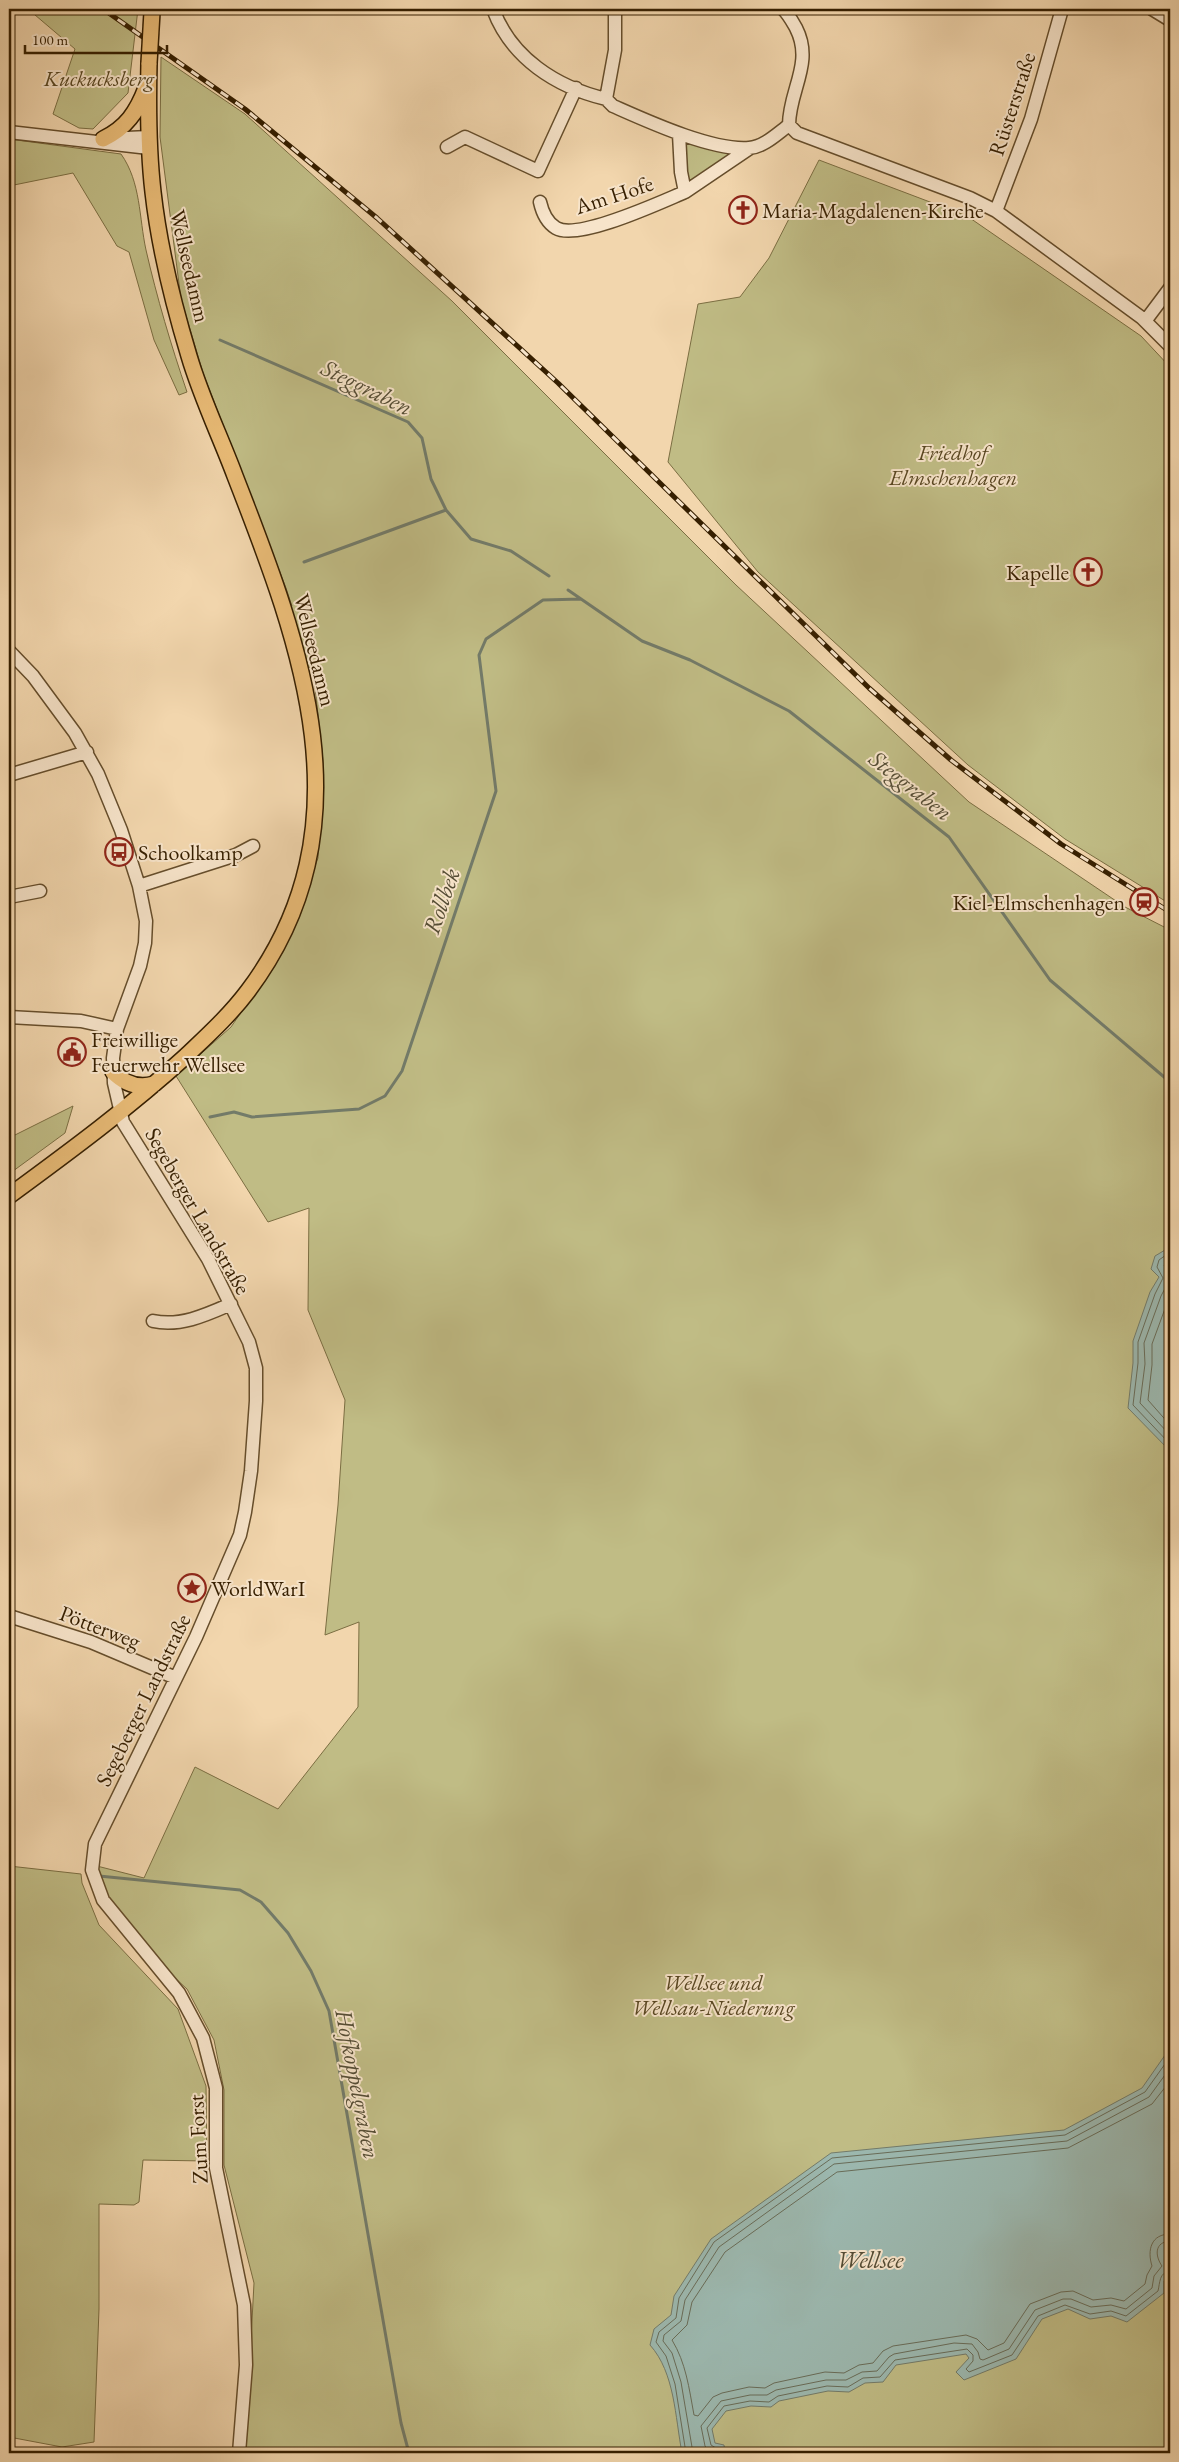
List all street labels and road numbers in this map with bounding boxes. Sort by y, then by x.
street label: Rüsterstraße [982,48,1042,159]
street label: Am Hofe [570,169,657,222]
street label: Wellseedamm [163,207,217,325]
street label: Wellseedamm [287,591,343,709]
street label: Segeberger Landstraße [138,1122,258,1300]
street label: Pötterweg [55,1598,145,1656]
street label: Segeberger Landstraße [89,1609,197,1791]
street label: Zum Forst [181,2094,215,2184]

